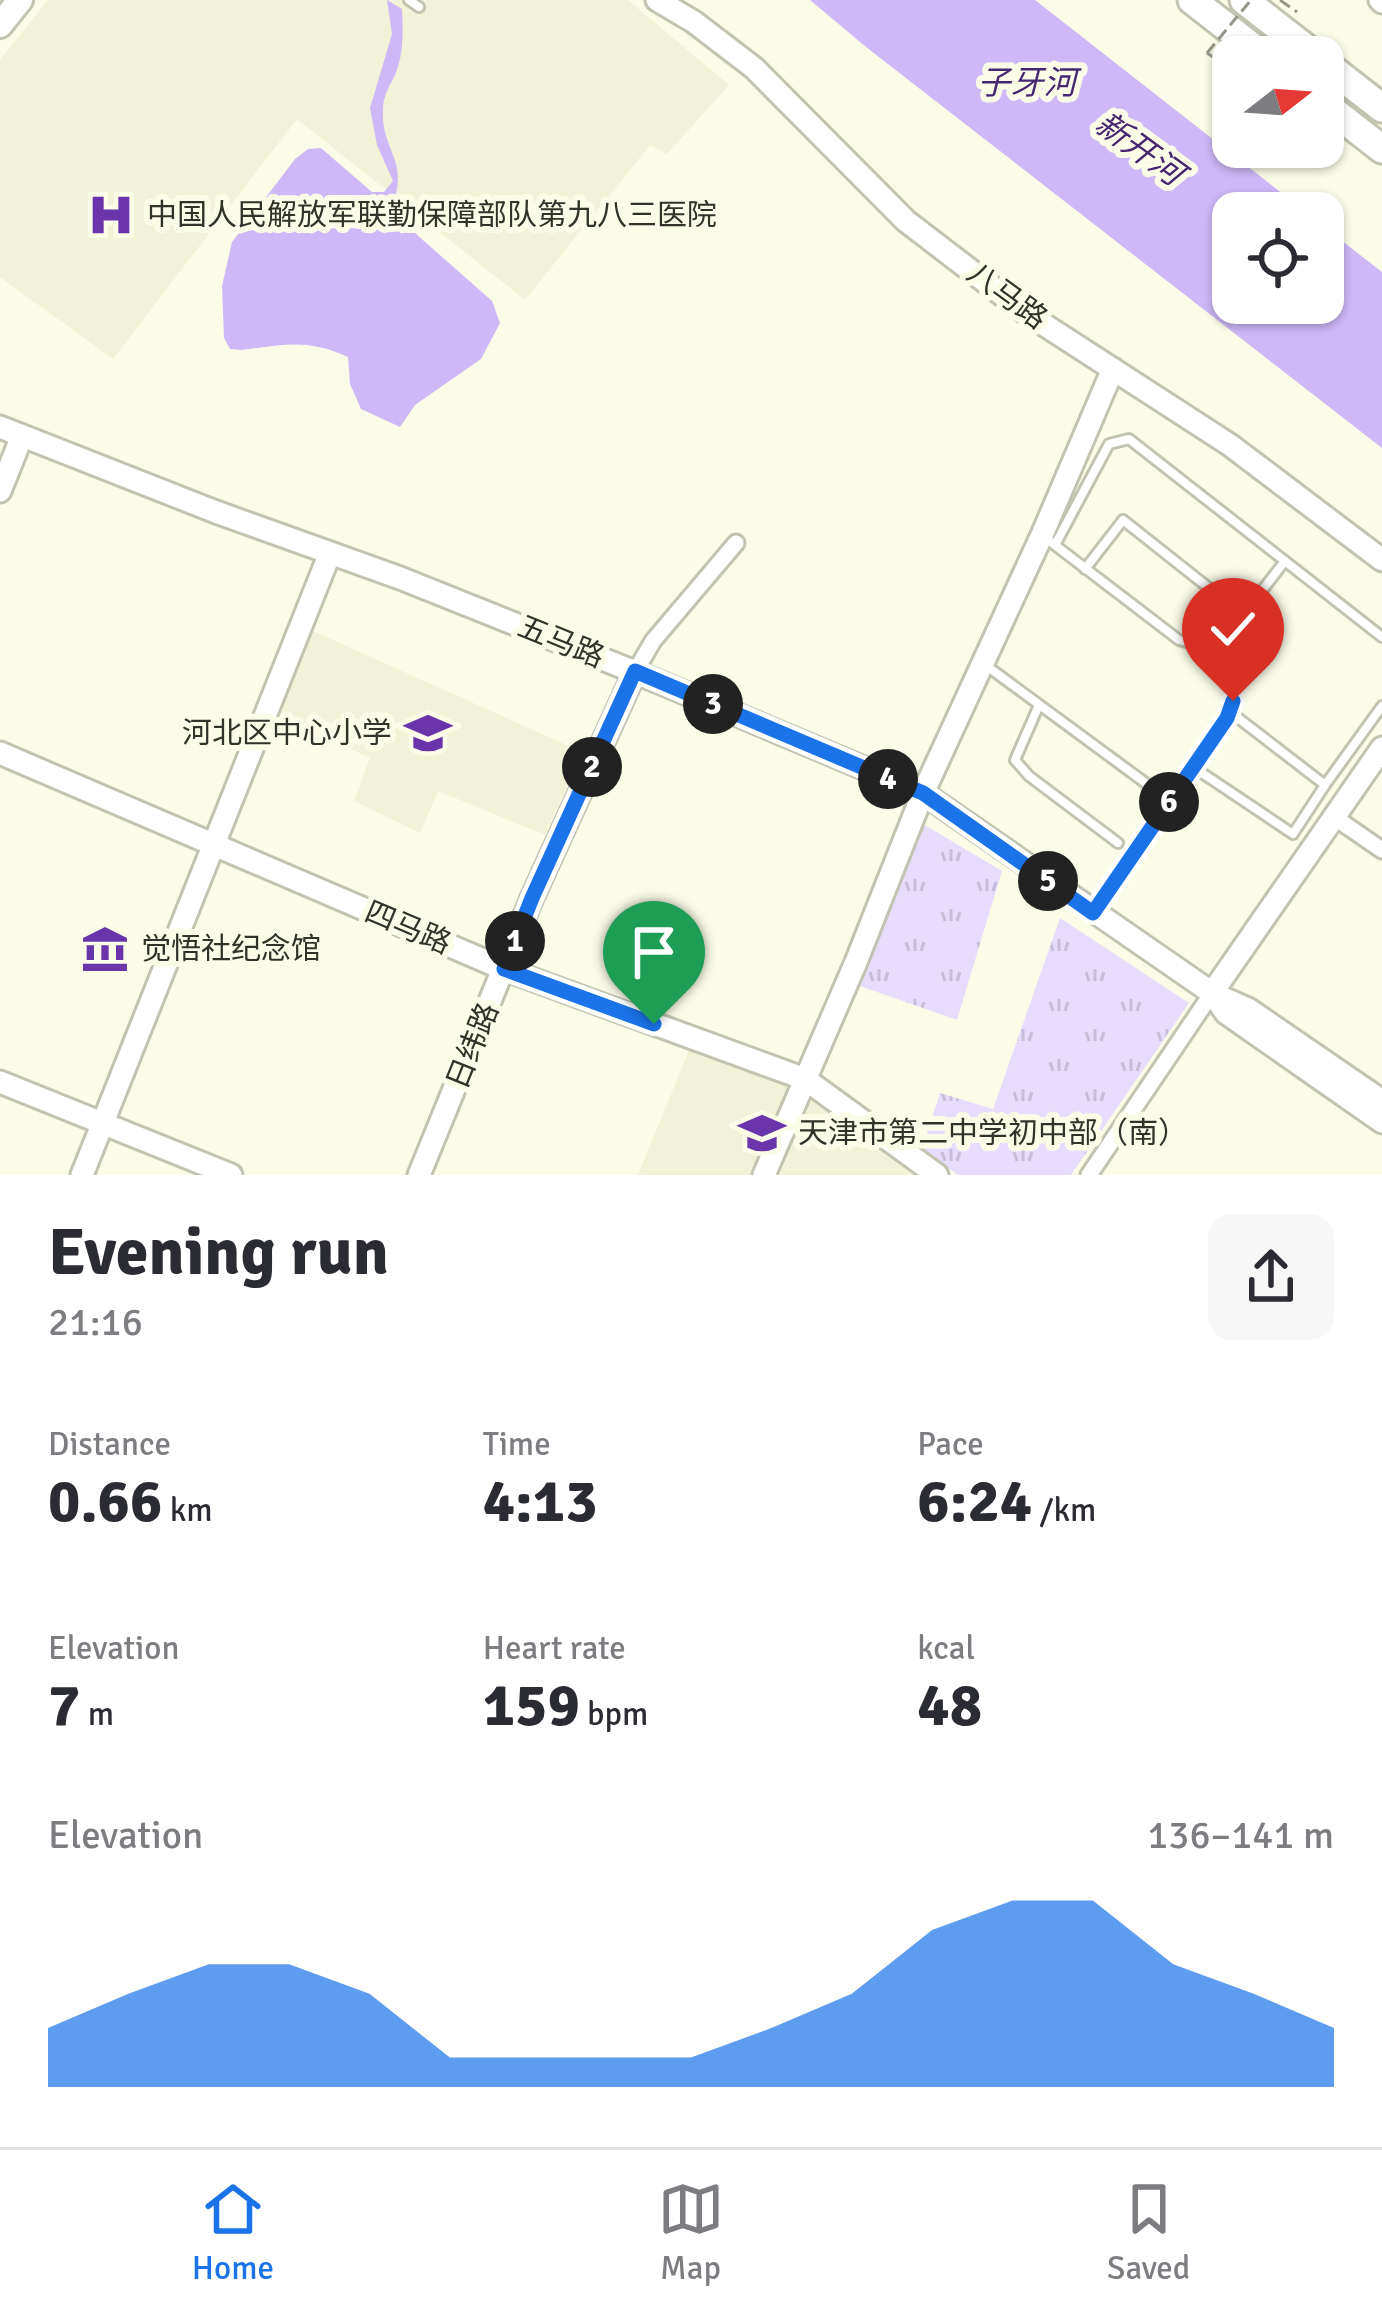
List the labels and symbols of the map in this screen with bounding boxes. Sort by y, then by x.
north arrow [1212,36,1344,168]
water label: 子牙河 [978,63,1083,104]
water label: 新开河 [1087,103,1196,198]
hospital icon: 中国人民解放军联勤保障部队第九八三医院 [86,190,136,240]
place label: 中国人民解放军联勤保障部队第九八三医院 [147,197,717,234]
street label: 八马路 [960,255,1054,337]
pin [1182,578,1284,701]
street label: 五马路 [512,608,610,676]
pin: 3 [683,674,743,734]
school or university icon: 河北区中心小学 [403,708,453,758]
place label: 河北区中心小学 [182,715,392,752]
pin: 2 [562,737,622,797]
pin: 4 [858,749,918,809]
pin: 6 [1139,772,1199,832]
pin: 5 [1018,851,1078,911]
street label: 四马路 [359,893,457,963]
pin [603,901,705,1024]
pin: 1 [485,911,545,971]
museum icon: 觉悟社纪念馆 [80,924,130,974]
place label: 觉悟社纪念馆 [141,931,321,968]
street label: 日纬路 [439,997,507,1095]
school or university icon: 天津市第二中学初中部（南） [737,1108,787,1158]
place label: 天津市第二中学初中部（南） [798,1115,1188,1152]

